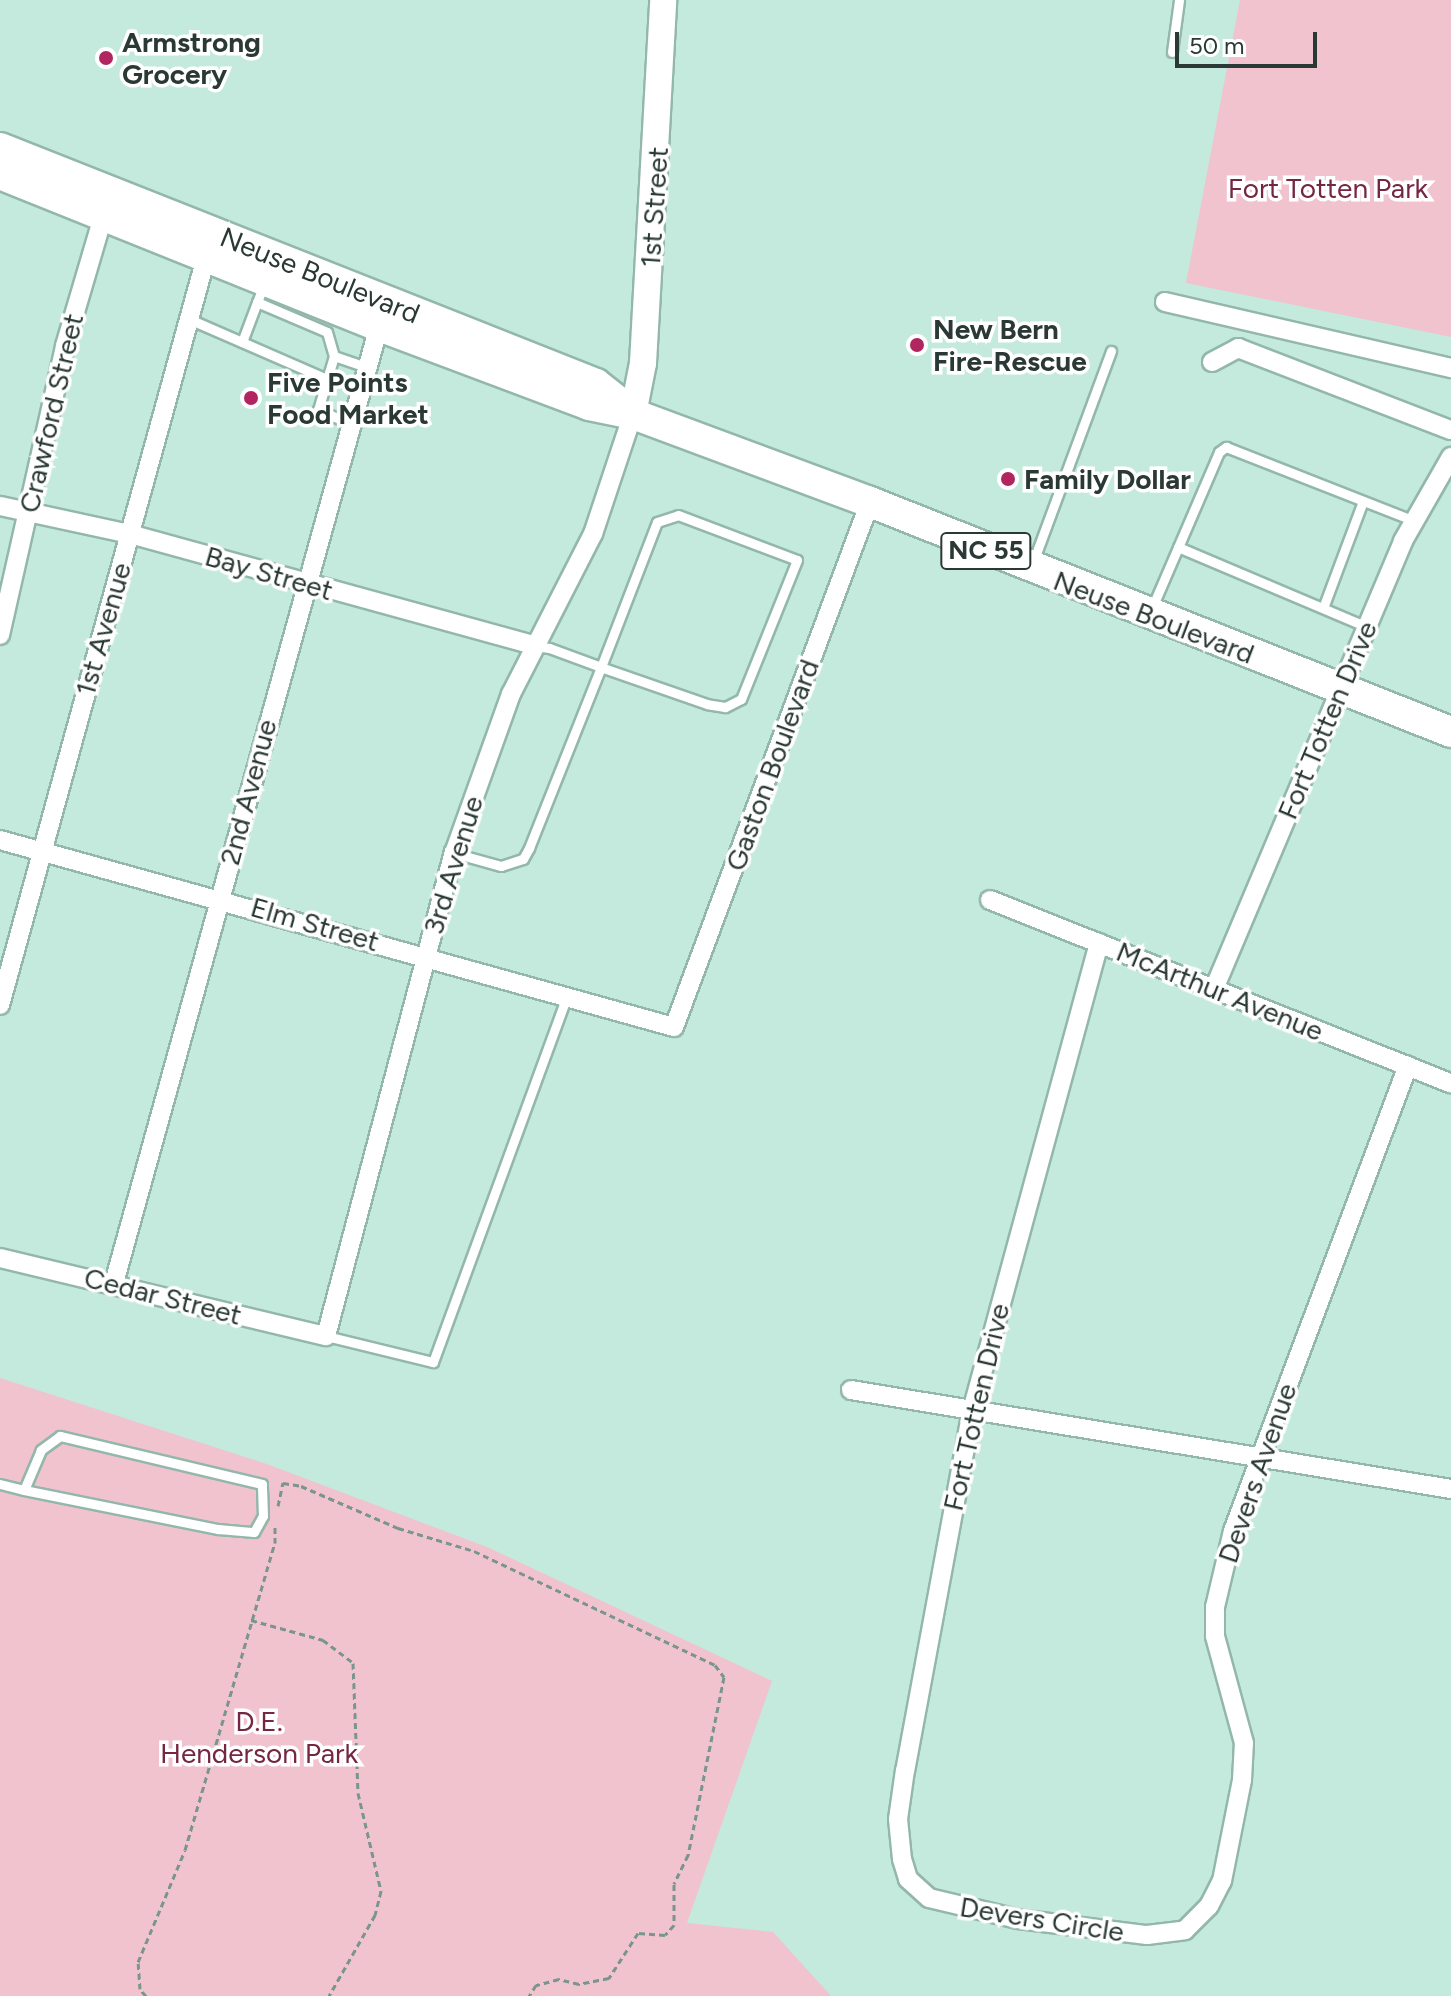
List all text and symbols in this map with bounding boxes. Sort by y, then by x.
scale bar [1179,16,1321,66]
place label: Armstrong Grocery [122,25,261,91]
text: 50 m [1189,31,1245,60]
marker: Armstrong Grocery [97,49,115,67]
street label: 1st Street [633,146,675,268]
park label: Fort Totten Park [1228,171,1428,205]
street label: Neuse Boulevard [215,220,425,330]
street label: Crawford Street [12,310,90,516]
place label: New Bern Fire-Rescue [933,312,1087,378]
marker: New Bern Fire-Rescue [908,336,926,354]
place label: Five Points Food Market [267,365,429,431]
marker: Five Points Food Market [242,389,260,407]
place label: Family Dollar [1024,462,1191,496]
marker: Family Dollar [999,470,1017,488]
road number: NC 55 [940,529,1032,573]
street label: Bay Street [201,539,337,607]
street label: 1st Avenue [68,559,138,699]
street label: Neuse Boulevard [1049,563,1259,671]
street label: Fort Totten Drive [1270,616,1384,824]
street label: Gaston Boulevard [718,655,826,875]
street label: 2nd Avenue [212,716,284,868]
street label: 3rd Avenue [416,792,490,938]
street label: Elm Street [247,890,383,958]
street label: McArthur Avenue [1112,934,1328,1048]
street label: Cedar Street [81,1260,245,1332]
street label: Fort Totten Drive [936,1300,1016,1514]
street label: Devers Avenue [1211,1379,1303,1567]
park label: D.E. Henderson Park [160,1704,358,1770]
street label: Devers Circle [957,1889,1127,1949]

